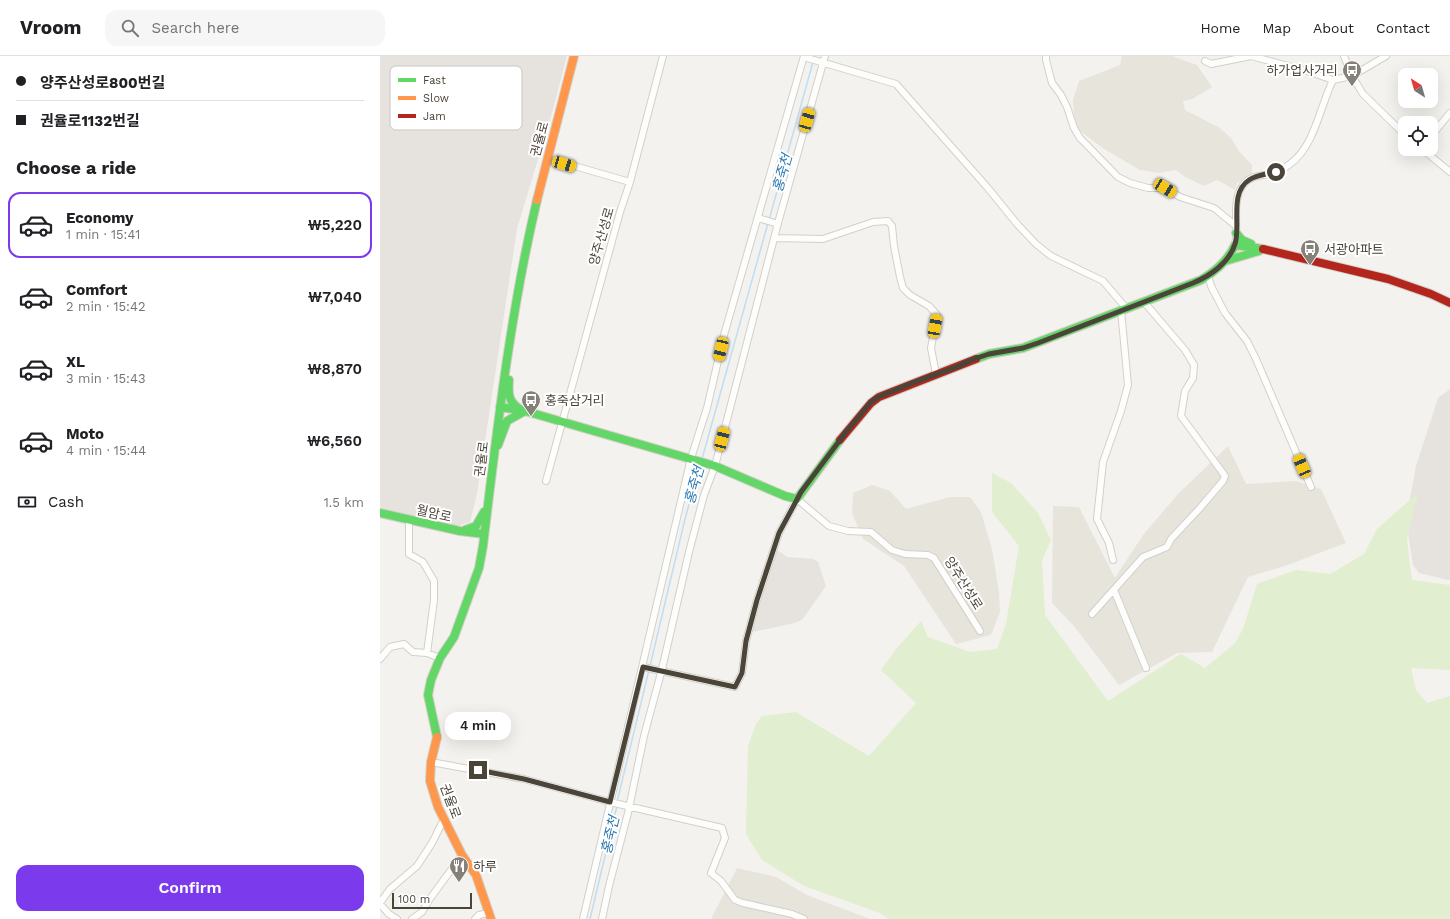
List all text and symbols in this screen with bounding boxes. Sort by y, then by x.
search box [105,10,385,46]
text: Vroom [20,16,81,39]
icon: search [119,17,141,39]
text: Search here [151,19,239,37]
text: Home [1200,20,1240,36]
text: Map [1262,20,1291,36]
text: About [1313,20,1354,36]
text: Contact [1376,20,1430,36]
bus stop icon: 하가업사거리 [1341,59,1363,87]
place label: 하가업사거리 [1266,63,1338,78]
legend [390,66,522,130]
north arrow [1398,68,1438,108]
map controls [1398,68,1438,156]
text: 양주산성로800번길 [40,74,165,92]
text: Fast [423,74,446,87]
text: Slow [423,92,449,105]
car [798,107,816,133]
text: Jam [423,110,446,123]
text: 권율로1132번길 [40,112,140,130]
button: locate [1398,116,1438,156]
street label: 권율로 [528,120,551,158]
water label: 홍죽천 [769,151,795,194]
car [551,155,577,173]
text: Choose a ride [16,157,136,178]
route start [1267,163,1285,181]
car [1152,177,1178,199]
street label: 양주산성로 [586,205,617,267]
icon: car [18,207,54,243]
text: Economy [66,209,133,227]
text: ₩5,220 [308,216,362,234]
text: 1 min · 15:41 [66,227,140,242]
bus stop icon: 서광아파트 [1299,238,1321,266]
place label: 서광아파트 [1324,242,1384,257]
icon: car [18,279,54,315]
text: Comfort [66,281,127,299]
text: ₩7,040 [308,288,362,306]
text: 2 min · 15:42 [66,299,145,314]
car [927,313,943,339]
car [712,336,730,362]
icon: car [18,351,54,387]
text: XL [66,353,85,371]
text: ₩8,870 [307,360,362,378]
text: 3 min · 15:43 [66,371,145,386]
bus stop icon: 홍죽삼거리 [520,389,542,417]
place label: 홍죽삼거리 [545,393,605,408]
icon: car [18,423,54,459]
text: Moto [66,425,104,443]
car [713,426,731,452]
text: ₩6,560 [307,432,362,450]
street label: 권율로 [472,440,491,478]
text: 4 min · 15:44 [66,443,146,458]
car [1292,453,1312,479]
water label: 홍죽천 [681,463,707,506]
icon: cash [16,491,38,513]
text: Cash [48,493,84,511]
text: 1.5 km [324,495,364,510]
street label: 월암로 [415,502,453,525]
street label: 양주산성로 [941,554,986,613]
callout: 4 min [445,712,511,740]
text: 4 min [460,718,496,733]
route end [469,761,487,779]
street label: 권율로 [437,782,464,821]
water label: 홍죽천 [598,813,622,856]
restaurant icon: 하루 [448,855,470,883]
place label: 하루 [473,859,497,874]
button: Confirm [16,865,364,911]
scale bar [392,891,472,910]
text: 100 m [398,893,430,906]

